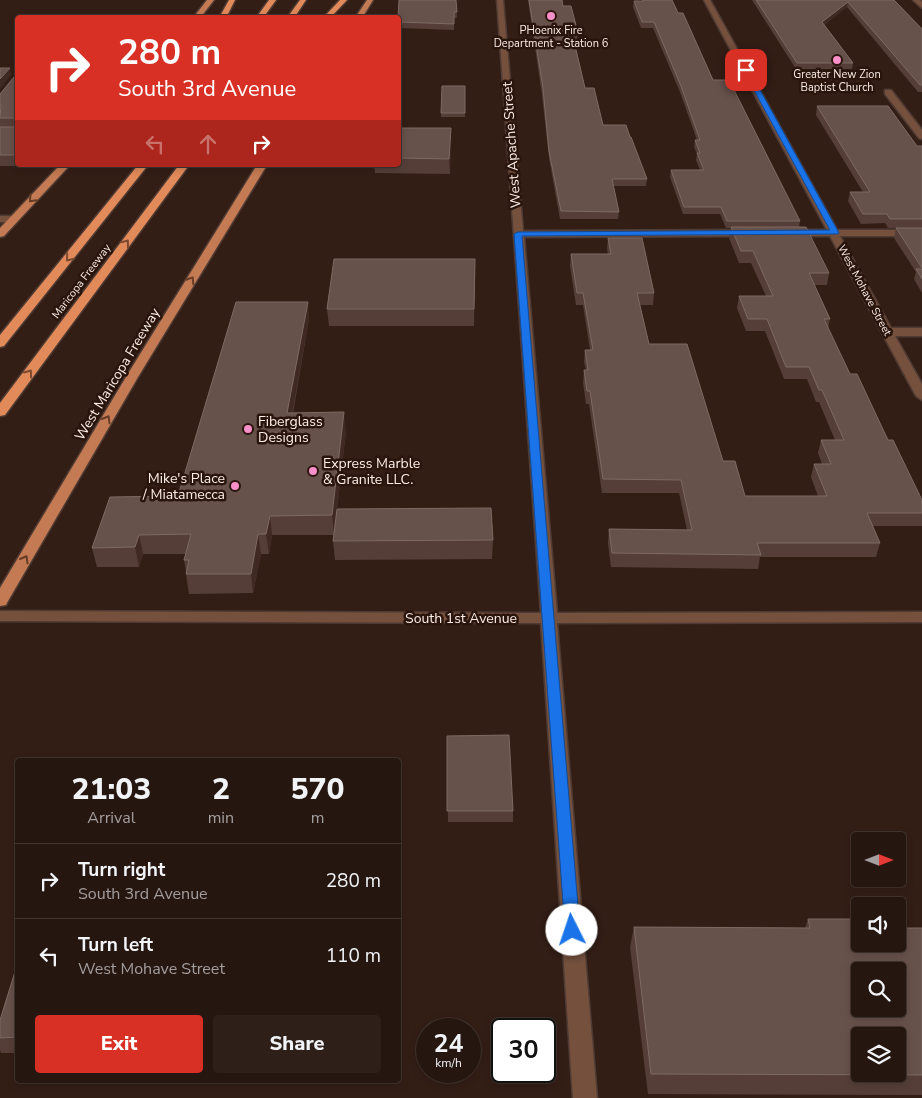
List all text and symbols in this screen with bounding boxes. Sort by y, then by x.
marker: PHoenix Fire Department - Station 6 [545,10,557,22]
place label: PHoenix Fire Department - Station 6 [494,23,609,51]
text: 280 m [118,29,221,76]
icon: right [35,35,100,100]
pin [725,49,767,91]
marker: Greater New Zion Baptist Church [831,54,843,66]
icon: arrive [732,56,760,84]
place label: Greater New Zion Baptist Church [793,67,881,95]
text: South 3rd Avenue [118,74,296,104]
street label: West Apache Street [498,81,525,209]
icon: left [141,130,169,158]
icon: ahead [194,130,222,158]
icon: right [247,130,275,158]
one-way arrow [29,194,38,203]
one-way arrow [120,240,128,249]
street label: Maricopa Freeway [48,241,115,322]
street label: West Mohave Street [834,242,895,338]
one-way arrow [66,252,74,261]
one-way arrow [185,276,195,285]
street label: West Maricopa Freeway [70,304,165,444]
one-way arrow [23,369,32,379]
place label: Fiberglass Designs [258,412,323,447]
one-way arrow [100,415,110,424]
marker: Fiberglass Designs [242,423,254,435]
place label: Express Marble & Granite LLC. [323,454,420,489]
marker: Express Marble & Granite LLC. [307,465,319,477]
place label: Mike's Place / Miatamecca [142,469,225,504]
marker: Mike's Place / Miatamecca [229,480,241,492]
one-way arrow [18,555,28,564]
street label: South 1st Avenue [405,609,517,628]
text: 21:03 [71,769,151,810]
text: 2 [212,769,230,810]
text: 570 [291,769,345,810]
text: Arrival [87,807,135,829]
text: min [208,807,234,829]
text: m [311,807,324,829]
north arrow [851,832,906,888]
map controls [851,832,906,1082]
text: Turn right [78,857,165,883]
icon: right [35,867,63,895]
text: 280 m [326,868,381,894]
text: South 3rd Avenue [78,883,208,905]
button: sound [851,897,906,952]
position arrow [545,903,597,955]
text: Turn left [78,932,153,958]
icon: left [35,942,63,970]
text: 110 m [326,943,381,969]
text: West Mohave Street [78,958,225,980]
button: search [851,962,906,1017]
button: Exit [35,1015,203,1073]
button: Share [213,1015,381,1073]
speed limit sign: 30 [491,1018,556,1083]
text: 24 [433,1027,464,1061]
button: layers [851,1027,906,1082]
text: km/h [435,1055,462,1071]

